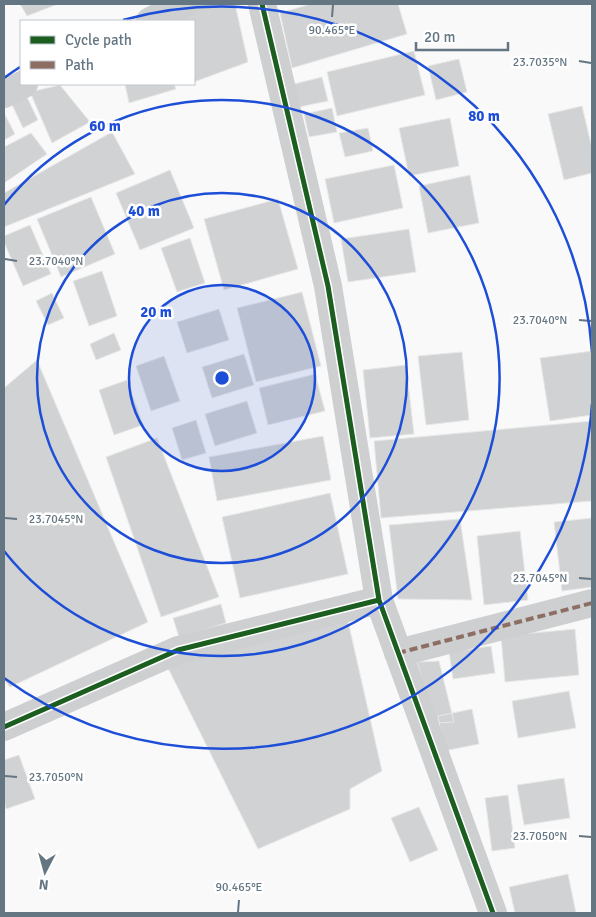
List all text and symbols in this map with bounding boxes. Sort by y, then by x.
legend [20,20,195,85]
scale bar [416,20,508,52]
text: 90.465°E [309,23,356,38]
text: 20 m [424,28,455,46]
text: Cycle path [65,31,132,49]
text: 23.7035°N [513,55,567,70]
text: Path [65,56,94,74]
text: 80 m [468,107,500,125]
text: 60 m [89,117,121,135]
text: 40 m [128,202,160,220]
text: 23.7040°N [29,254,83,269]
text: 20 m [140,303,172,321]
text: 23.7040°N [513,313,567,328]
centre of rings [213,369,231,387]
text: 23.7045°N [29,512,83,527]
text: 23.7045°N [513,571,567,586]
text: 23.7050°N [29,770,83,785]
text: 23.7050°N [513,829,567,844]
north arrow [20,847,70,897]
text: N [38,875,49,893]
text: 90.465°E [216,880,263,895]

